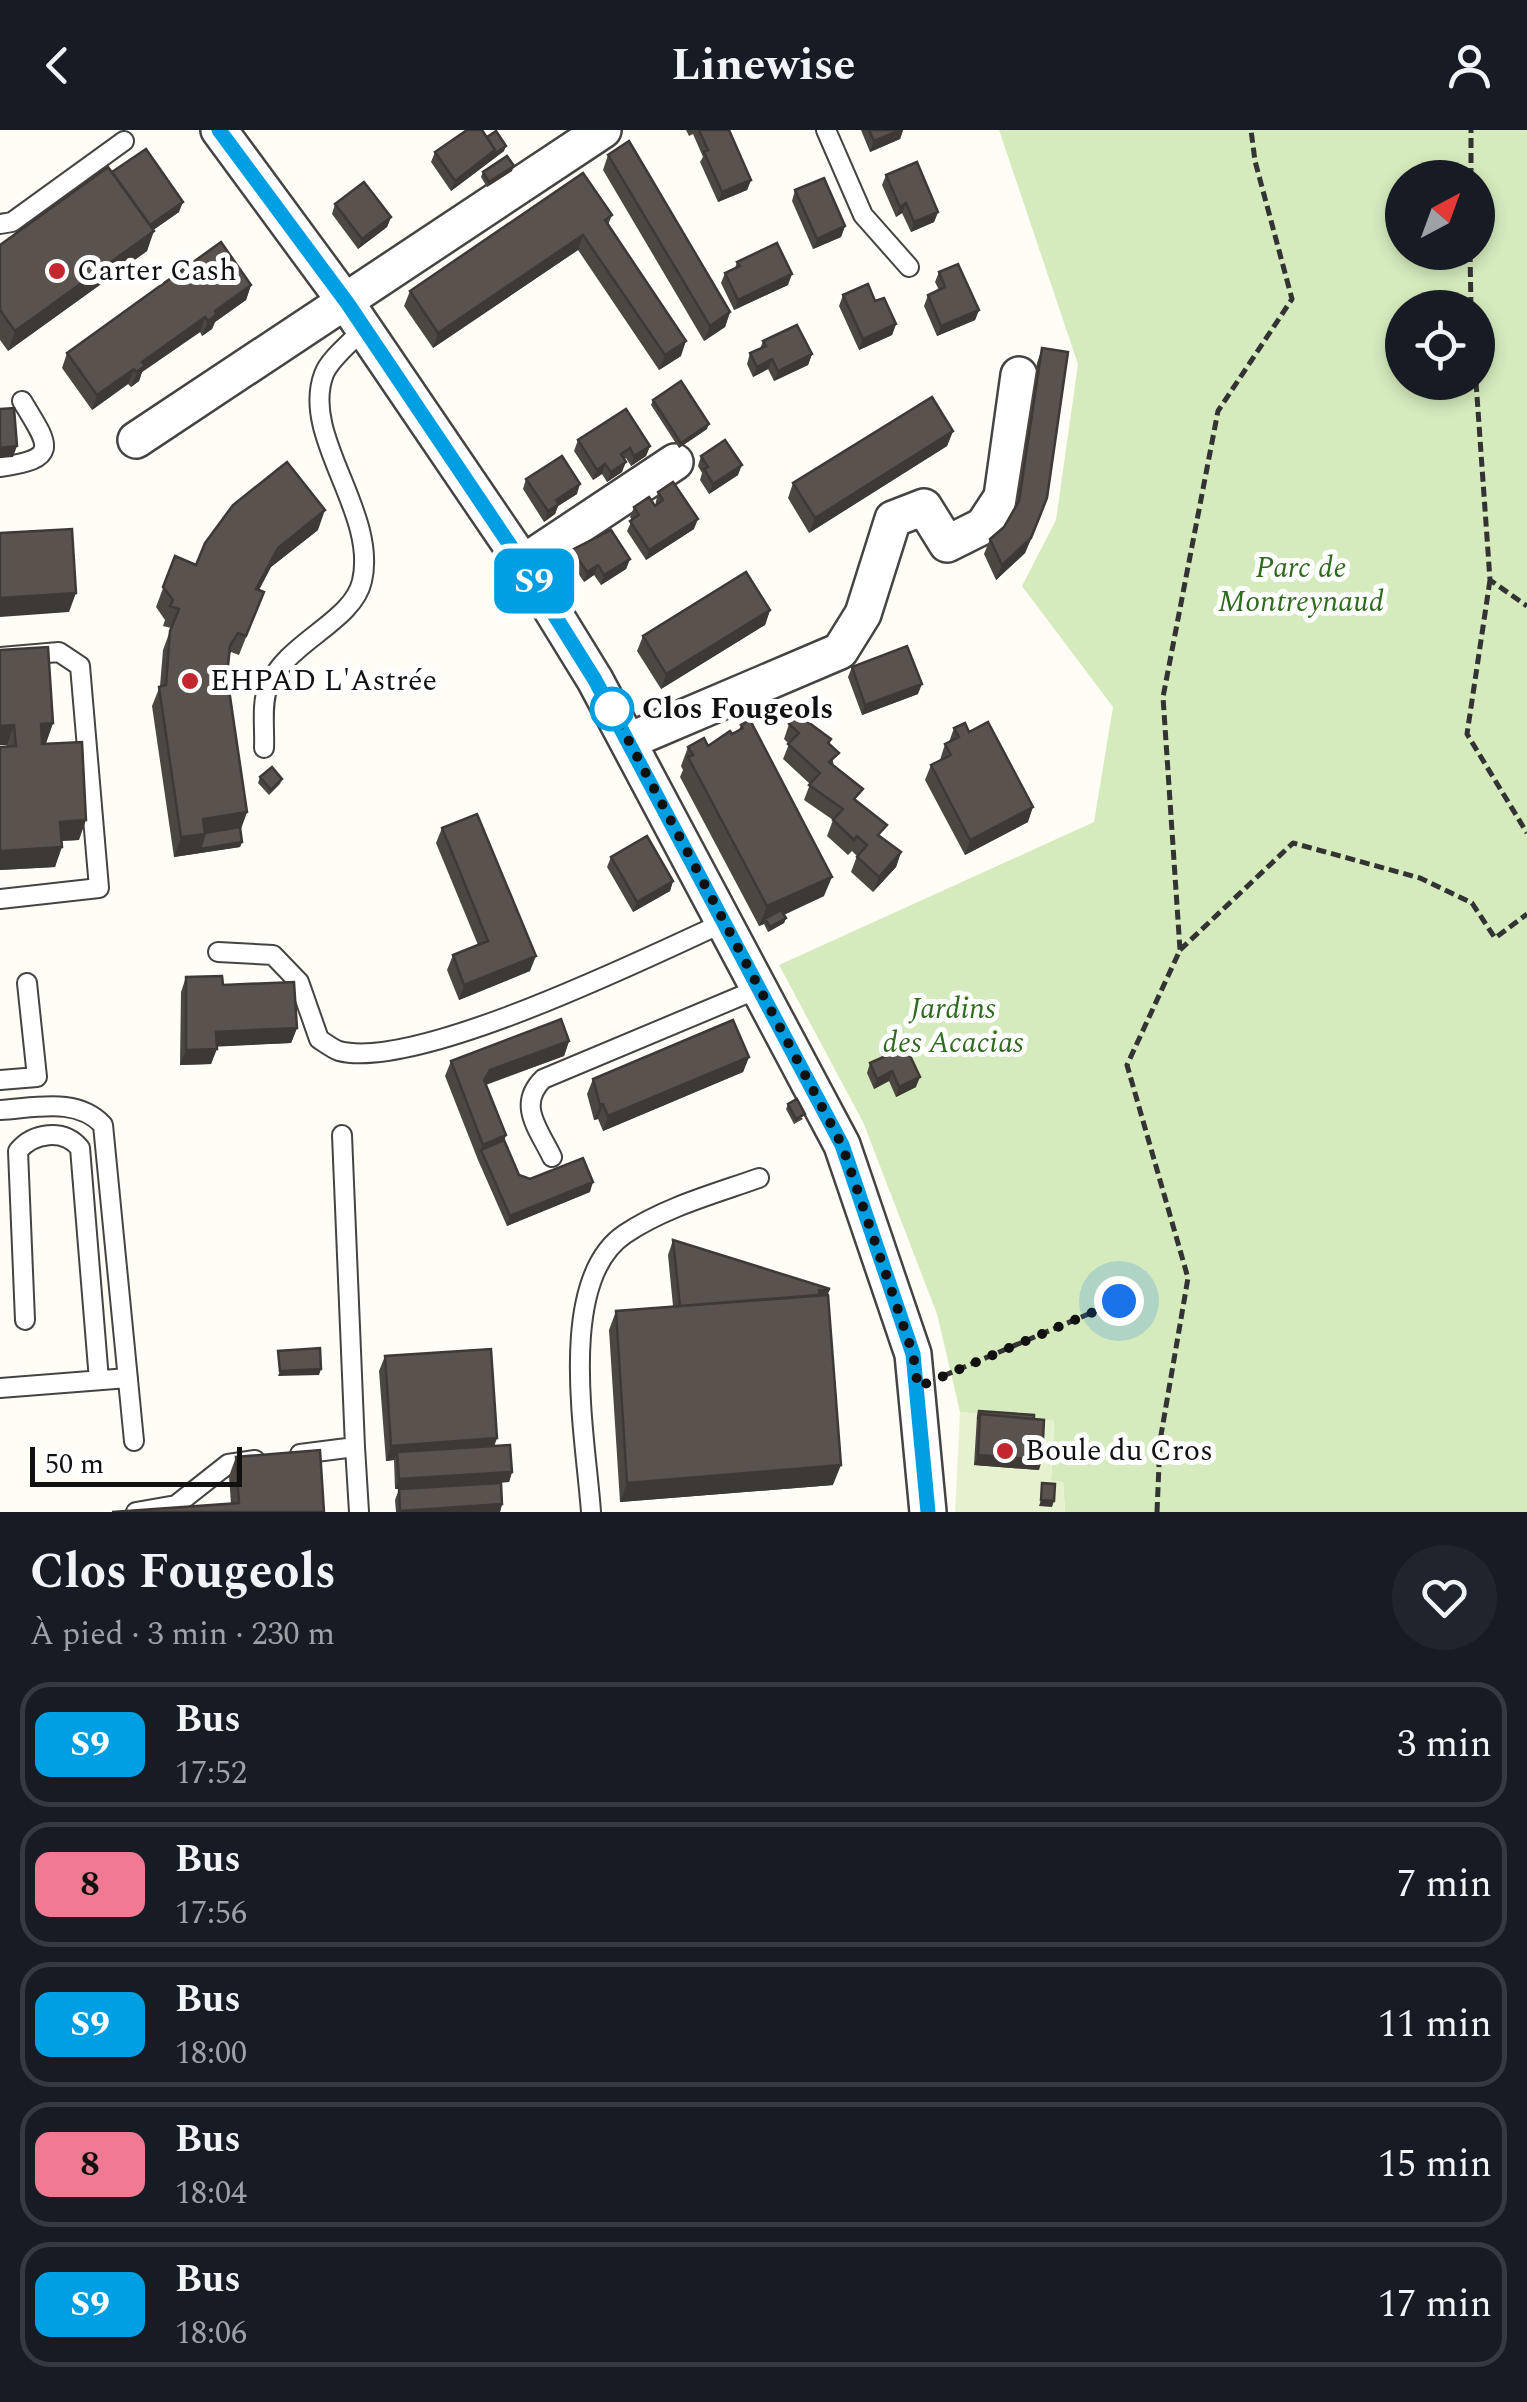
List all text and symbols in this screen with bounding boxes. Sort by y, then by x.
text: Linewise [671,31,856,100]
icon: back [30,38,85,93]
icon: person [1442,38,1497,93]
north arrow [1385,160,1495,270]
map controls [1385,160,1495,400]
place label: Carter Cash [77,248,237,294]
marker: Carter Cash [46,260,68,282]
button: locate [1385,290,1495,400]
park label: Parc de Montreynaud [1218,545,1384,625]
line badge: S9 [489,548,579,614]
text: S9 [514,555,554,608]
place label: EHPAD L'Astrée [210,658,437,704]
marker: EHPAD L'Astrée [179,670,201,692]
place label: Clos Fougeols [642,686,833,732]
marker: Clos Fougeols [591,688,633,730]
park label: Jardins des Acacias [882,986,1024,1066]
your location [1094,1276,1144,1326]
place label: Boule du Cros [1025,1428,1213,1474]
marker: Boule du Cros [994,1440,1016,1462]
scale bar [30,1442,242,1486]
text: 50 m [45,1443,104,1486]
text: Clos Fougeols [30,1536,336,1609]
button: heart [1392,1545,1497,1650]
text: À pied · 3 min · 230 m [30,1610,335,1659]
text: Bus [175,1691,241,1749]
text: 3 min [1397,1716,1492,1774]
text: S9 [70,1718,110,1771]
text: 17:52 [175,1749,247,1798]
text: Bus [175,1831,241,1889]
text: 7 min [1397,1856,1492,1914]
text: 8 [80,1858,100,1911]
text: 17:56 [175,1889,247,1938]
text: Bus [175,1971,241,2029]
text: 11 min [1378,1996,1492,2054]
text: S9 [70,1998,110,2051]
text: 18:00 [175,2029,247,2078]
text: Bus [175,2111,241,2169]
text: 15 min [1378,2136,1492,2194]
text: 8 [80,2138,100,2191]
text: 18:04 [175,2169,247,2218]
text: Bus [175,2251,241,2309]
text: 17 min [1378,2276,1492,2334]
text: S9 [70,2278,110,2331]
text: 18:06 [175,2309,247,2358]

